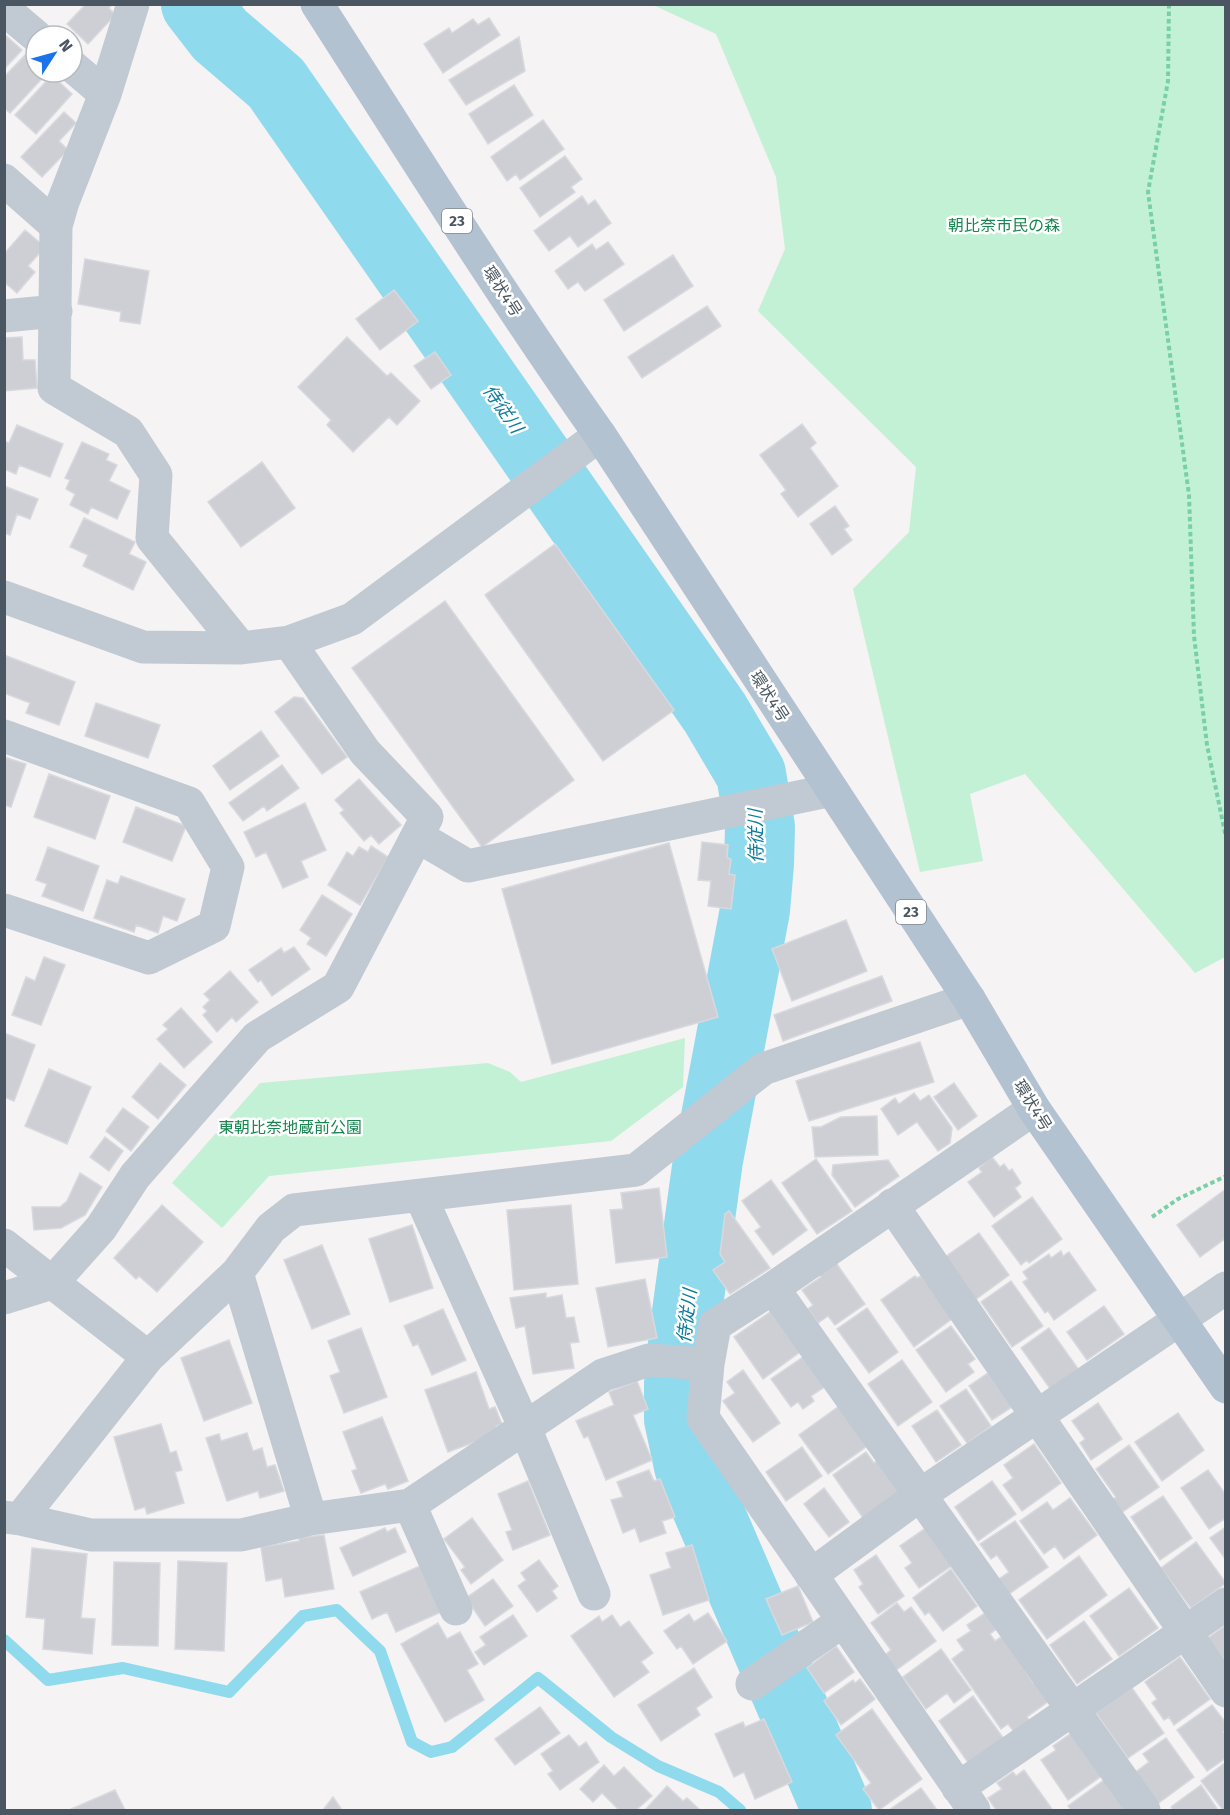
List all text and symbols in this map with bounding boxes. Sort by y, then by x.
north arrow [24,24,84,84]
text: N [55,36,77,55]
road number: 23 [442,209,472,233]
park label: 朝比奈市民の森 [948,216,1060,235]
street label: 環状4号 [479,262,526,320]
water label: 侍従川 [479,381,529,439]
street label: 環状4号 [746,667,793,725]
water label: 侍従川 [744,807,767,863]
road number: 23 [896,900,926,924]
street label: 環状4号 [1010,1076,1056,1134]
park label: 東朝比奈地蔵前公園 [218,1118,362,1137]
water label: 侍従川 [673,1286,701,1344]

